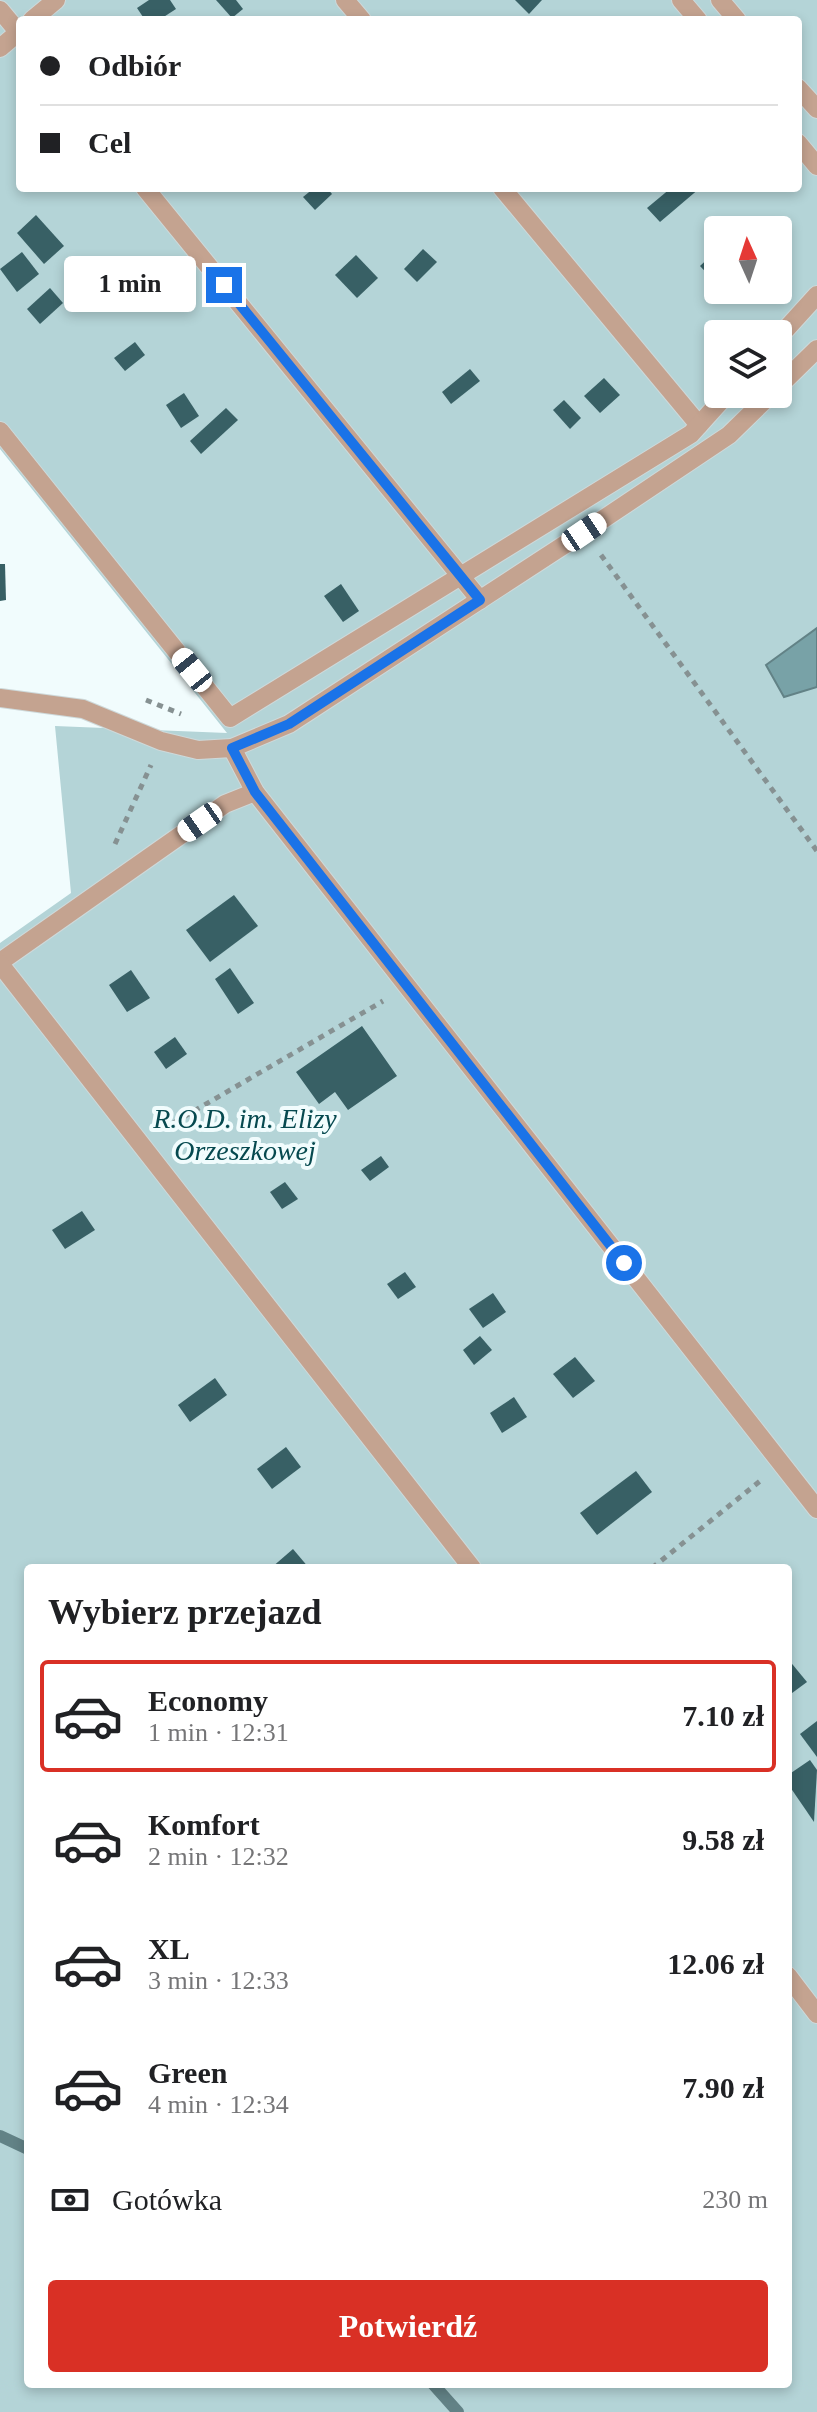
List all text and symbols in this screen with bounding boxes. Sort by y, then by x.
text: Odbiór [88,49,181,82]
text: Cel [88,126,131,159]
north arrow [704,216,792,304]
map controls [704,216,792,408]
callout: 1 min [64,257,196,313]
route end [206,267,242,303]
text: 1 min [99,269,161,298]
button: layers [704,320,792,408]
car [557,509,611,555]
car [168,644,216,696]
car [173,798,227,846]
park label: R.O.D. im. Elizy Orzeszkowej [152,1103,337,1166]
route start [606,1245,642,1281]
text: Wybierz przejazd [48,1592,322,1632]
icon: car [52,1680,124,1752]
text: Economy [148,1684,268,1717]
text: 7.10 zł [682,1699,764,1732]
text: 1 min · 12:31 [148,1718,289,1747]
icon: car [52,1804,124,1876]
text: Komfort [148,1808,260,1841]
text: 9.58 zł [682,1823,764,1856]
text: 2 min · 12:32 [148,1842,289,1871]
icon: car [52,1928,124,2000]
text: XL [148,1932,190,1965]
text: 12.06 zł [667,1947,764,1980]
text: 3 min · 12:33 [148,1966,289,1995]
icon: car [52,2052,124,2124]
text: Green [148,2056,227,2089]
text: 7.90 zł [682,2071,764,2104]
text: 4 min · 12:34 [148,2090,289,2119]
icon: cash [48,2178,92,2222]
text: Gotówka [112,2183,222,2216]
text: 230 m [702,2185,768,2214]
button: Potwierdź [48,2280,768,2372]

